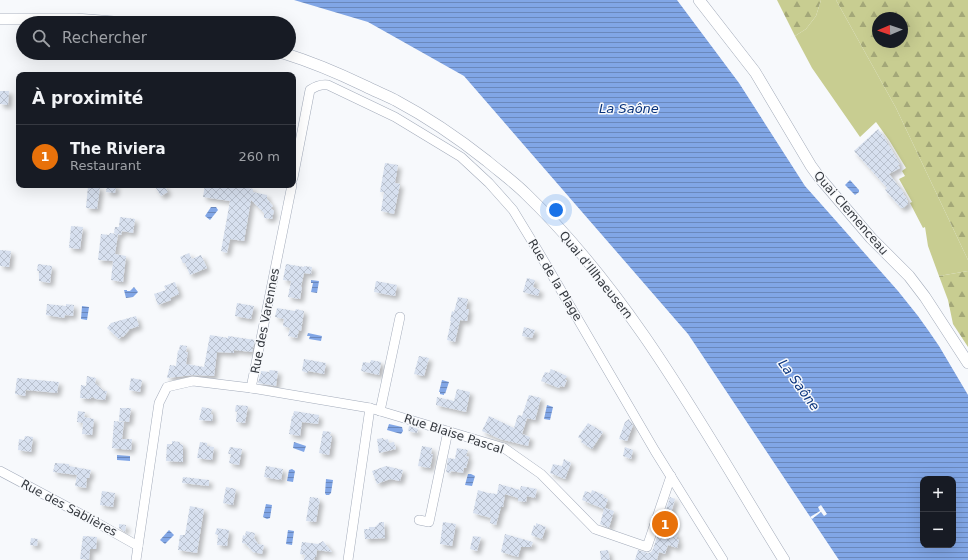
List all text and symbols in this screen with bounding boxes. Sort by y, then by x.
north arrow [872,12,908,48]
search box [16,16,296,60]
icon: search [30,27,52,49]
text: Rechercher [62,29,147,47]
text: À proximité [32,88,143,108]
water label: La Saône [599,101,659,116]
text: The Riviera [70,140,166,158]
text: 1 [40,149,50,164]
text: 260 m [238,149,280,164]
text: Restaurant [70,158,141,173]
street label: Quai Clemenceau [811,168,891,258]
your location [546,200,566,220]
street label: Quai d'Illhaeusern [556,228,636,322]
street label: Rue de la Plage [525,237,585,323]
street label: Rue des Varennes [248,267,282,375]
water label: La Saône [775,356,823,414]
street label: Rue Blaise Pascal [402,411,506,457]
map controls [920,476,956,548]
button: + [920,476,956,512]
street label: Rue des Sablières [19,477,119,539]
pin: 1 [652,509,678,539]
button: − [920,512,956,548]

